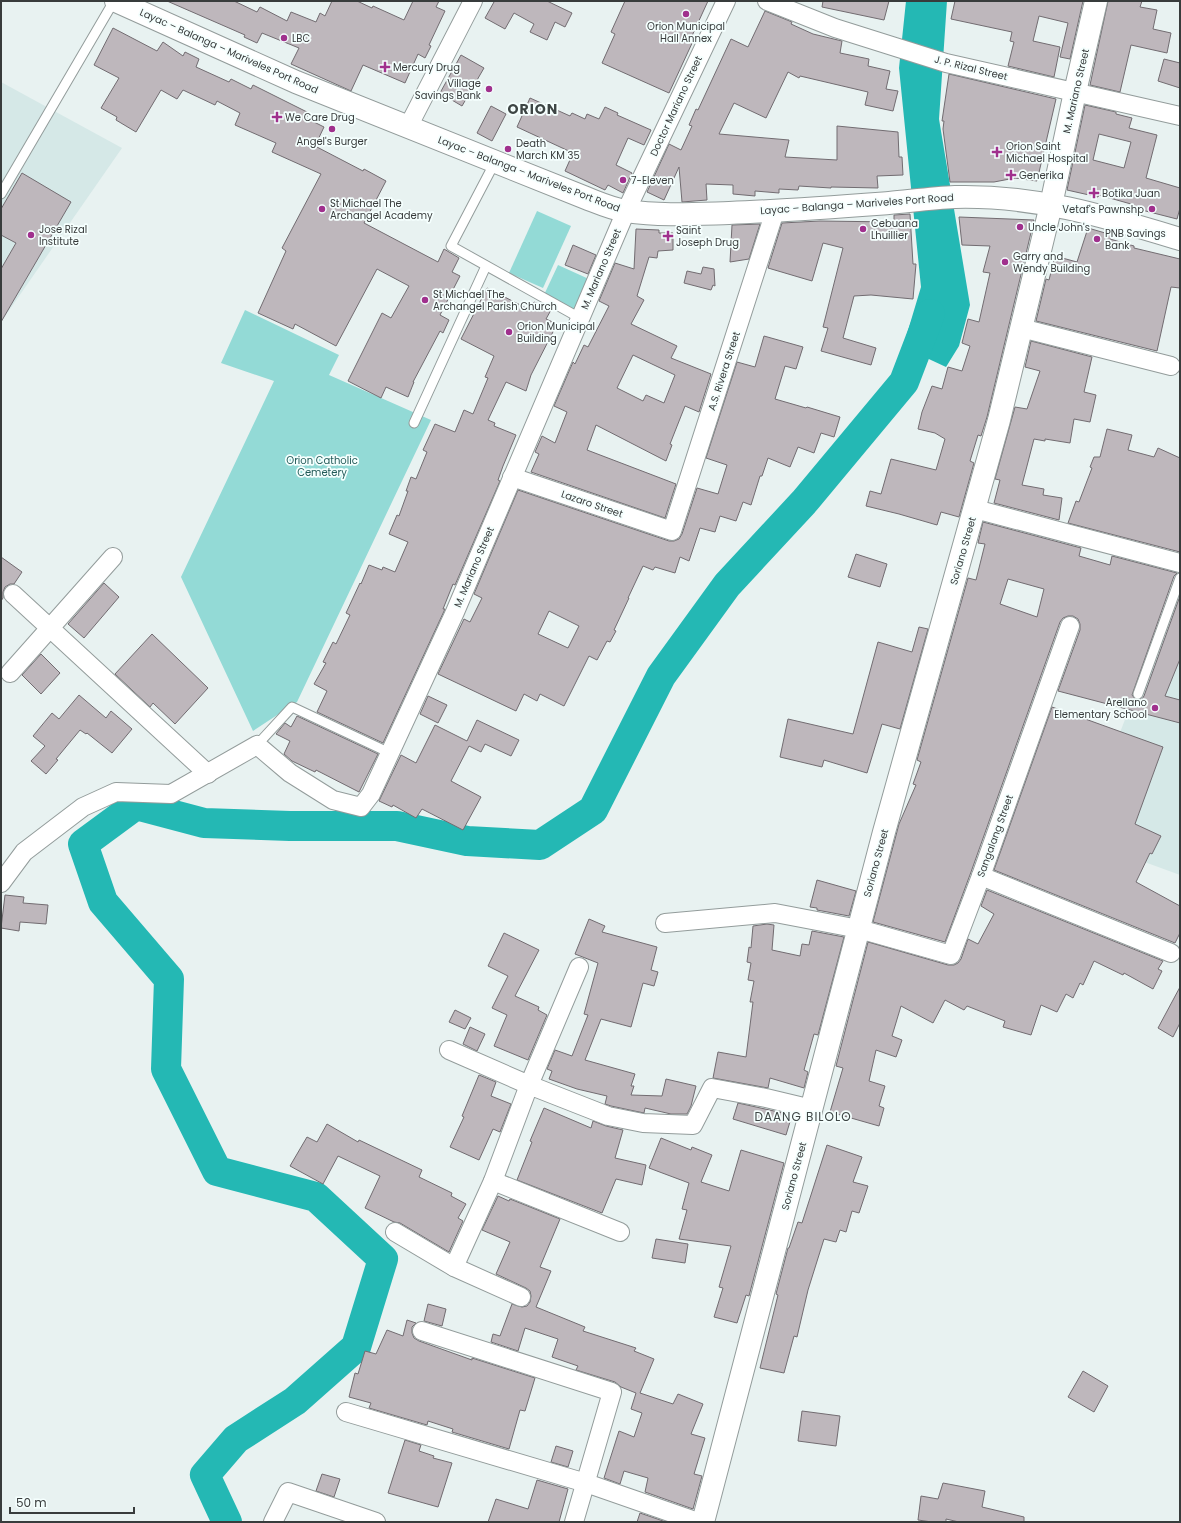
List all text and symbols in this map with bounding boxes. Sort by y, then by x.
street label: Layac – Balanga – Mariveles Port Road [137,5,321,97]
marker: Orion Municipal Hall Annex [681,9,691,19]
place label: Orion Municipal Hall Annex [647,19,725,46]
place label: LBC [292,31,310,46]
marker: LBC [279,33,289,43]
street label: M. Mariano Street [1059,47,1093,135]
street label: J. P. Rizal Street [933,52,1009,84]
street label: Doctor Mariano Street [646,53,706,159]
place label: Mercury Drug [393,60,460,75]
marker: Mercury Drug [380,62,390,72]
place label: Village Savings Bank [415,76,482,103]
marker: Village Savings Bank [484,84,494,94]
district label: ORION [508,99,558,119]
place label: We Care Drug [285,110,355,125]
marker: We Care Drug [272,112,282,122]
marker: Angel's Burger [327,124,337,134]
street label: Layac – Balanga – Mariveles Port Road [436,132,622,216]
place label: Angel's Burger [297,134,368,149]
place label: Death March KM 35 [516,136,580,163]
place label: Orion Saint Michael Hospital [1006,139,1088,166]
marker: Death March KM 35 [503,144,513,154]
marker: Orion Saint Michael Hospital [991,146,1003,158]
place label: Generika [1019,168,1064,183]
marker: Generika [1006,170,1016,180]
place label: 7-Eleven [631,173,674,188]
marker: 7-Eleven [618,175,628,185]
place label: Botika Juan [1102,186,1160,201]
marker: Botika Juan [1089,188,1099,198]
street label: Layac – Balanga – Mariveles Port Road [760,190,954,218]
place label: St Michael The Archangel Academy [330,196,433,223]
place label: Vetaf's Pawnshp [1062,202,1144,217]
marker: St Michael The Archangel Academy [317,204,327,214]
marker: Vetaf's Pawnshp [1147,204,1157,214]
place label: Cebuana Lhuillier [871,216,918,243]
place label: Uncle John's [1028,220,1090,235]
place label: Jose Rizal Institute [39,222,87,249]
marker: Uncle John's [1015,222,1025,232]
place label: Saint Joseph Drug [676,223,739,250]
marker: Cebuana Lhuillier [858,224,868,234]
street label: M. Mariano Street [577,226,625,312]
place label: PNB Savings Bank [1105,226,1166,253]
marker: Jose Rizal Institute [26,230,36,240]
marker: Saint Joseph Drug [663,231,673,241]
marker: PNB Savings Bank [1092,234,1102,244]
place label: Garry and Wendy Building [1013,249,1090,276]
marker: Garry and Wendy Building [1000,257,1010,267]
place label: St Michael The Archangel Parish Church [433,287,557,314]
marker: St Michael The Archangel Parish Church [420,295,430,305]
place label: Orion Municipal Building [517,319,595,346]
marker: Orion Municipal Building [504,327,514,337]
street label: A.S. Rivera Street [704,329,744,412]
park label: Orion Catholic Cemetery [286,453,358,480]
street label: Lazaro Street [559,486,625,522]
street label: Soriano Street [946,515,980,587]
street label: M. Mariano Street [450,524,498,610]
place label: Arellano Elementary School [1054,695,1147,722]
marker: Arellano Elementary School [1150,703,1160,713]
street label: Sangalang Street [973,792,1017,879]
street label: Soriano Street [860,827,892,899]
district label: DAANG BILOLO [754,1108,852,1125]
street label: Soriano Street [778,1140,810,1212]
scale bar [10,1489,134,1515]
text: 50 m [16,1494,47,1511]

